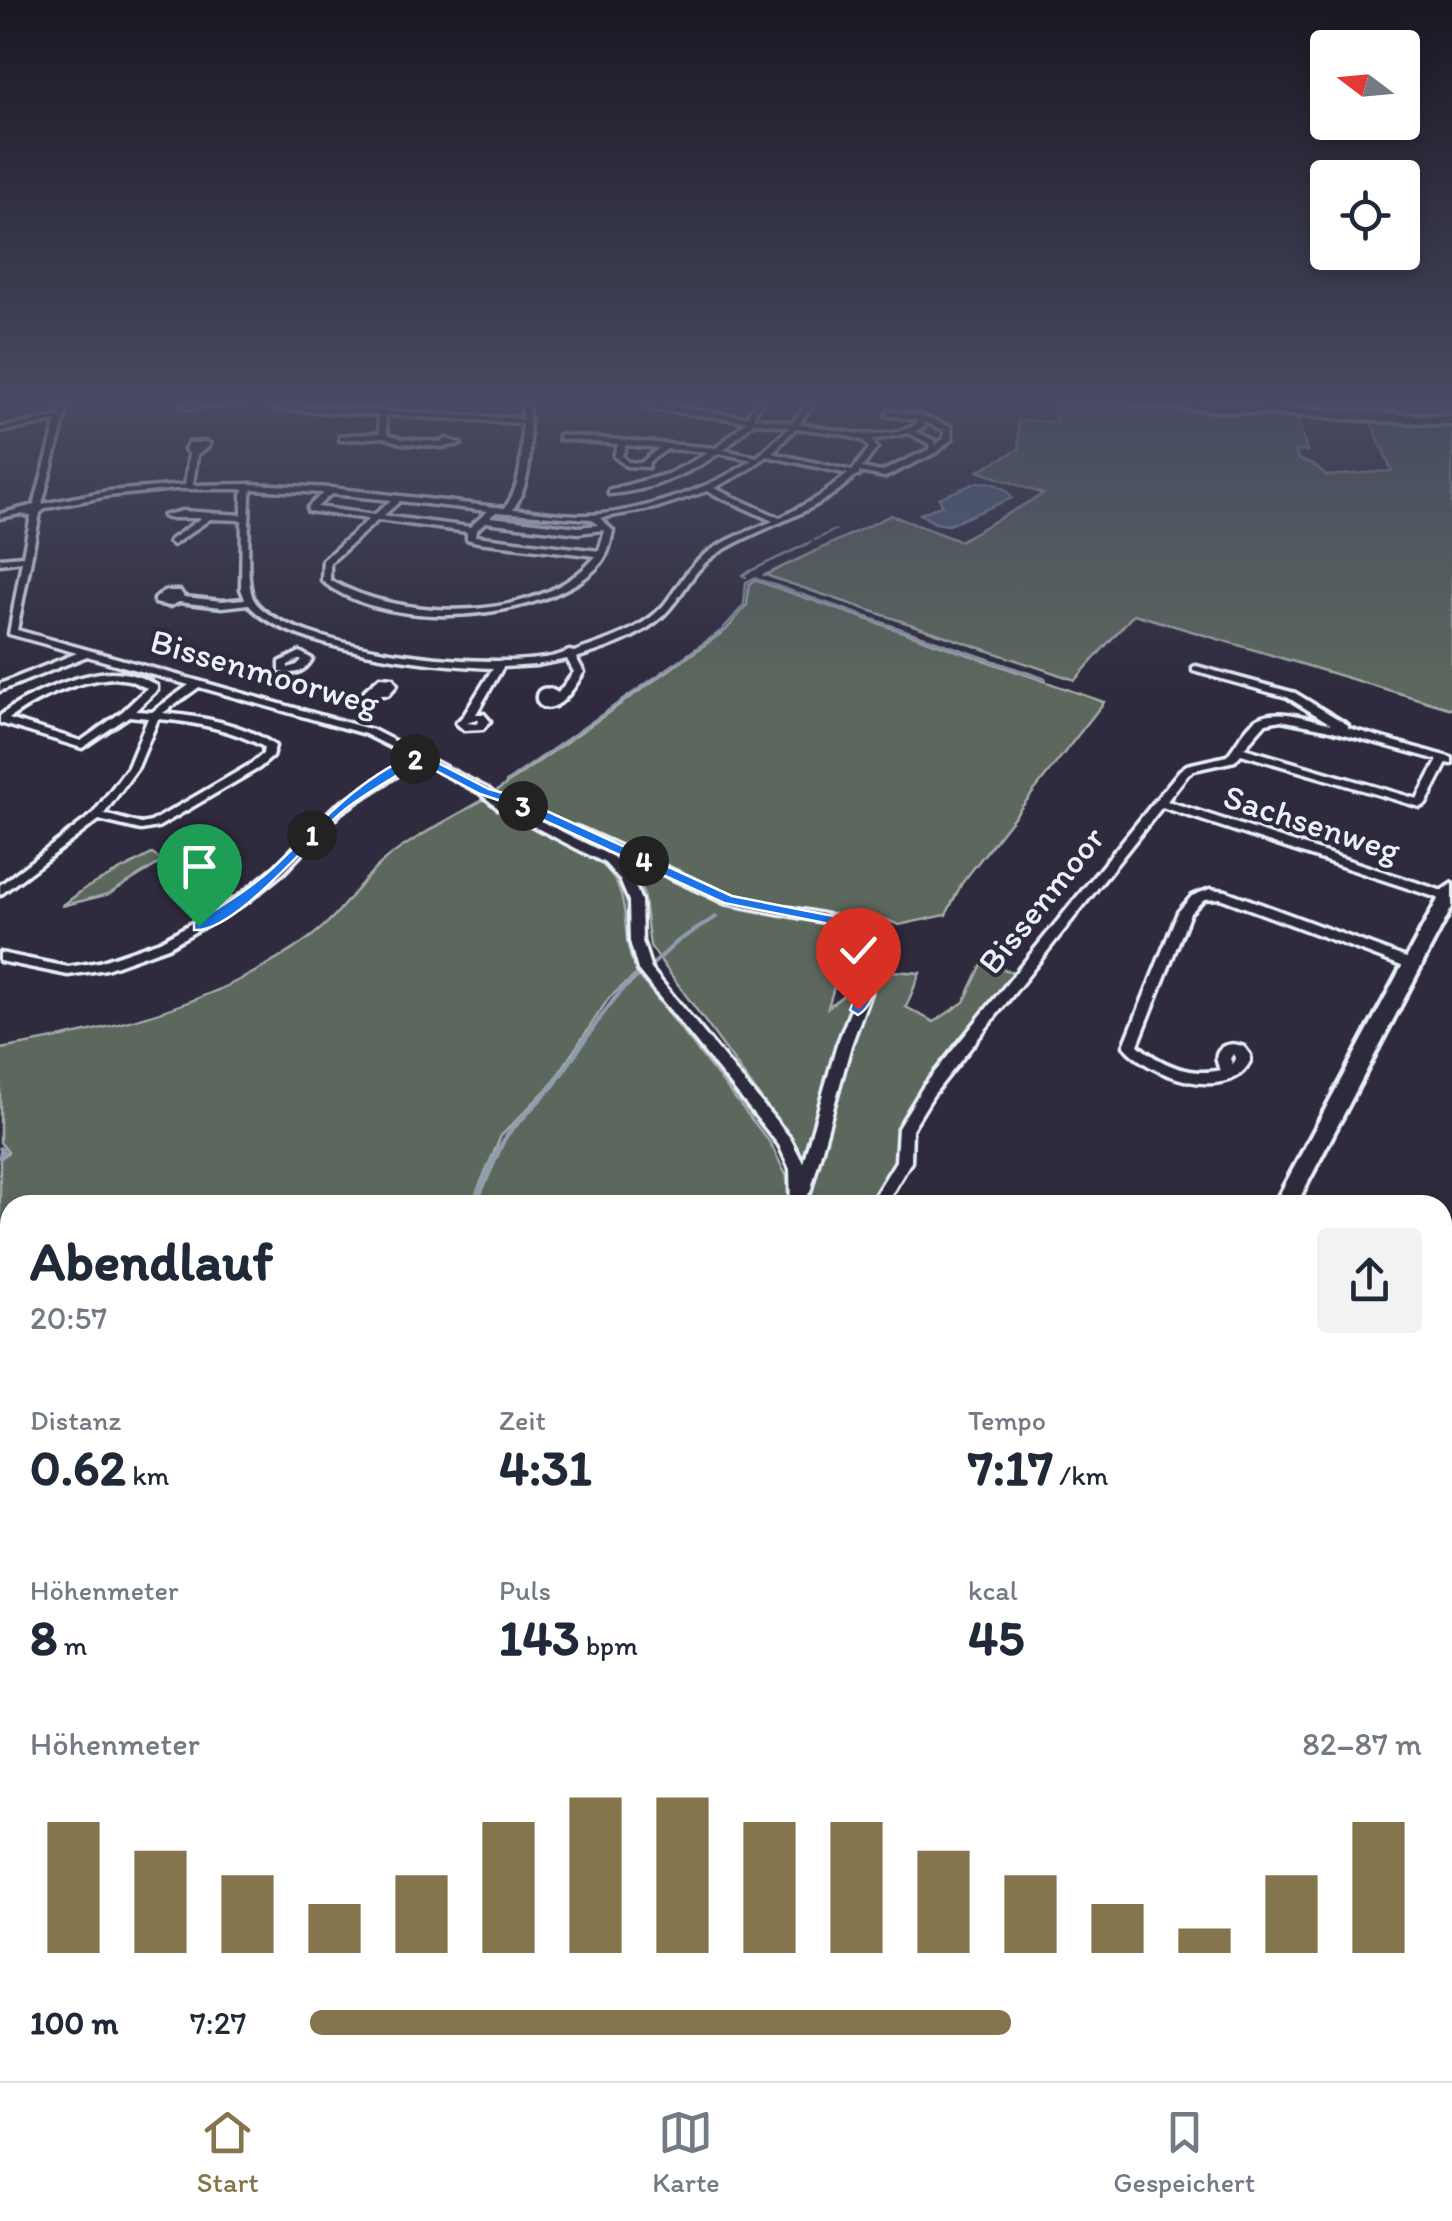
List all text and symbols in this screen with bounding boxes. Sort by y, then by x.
north arrow [1310,30,1420,140]
map controls [1310,30,1420,270]
button: locate [1310,160,1420,270]
street label: Bissenmoorweg [146,619,384,725]
pin: 2 [390,734,440,784]
text: 2 [408,742,422,776]
street label: Sachsenweg [1218,775,1406,871]
pin: 3 [498,781,548,831]
text: 3 [515,789,531,823]
pin: 1 [287,810,337,860]
text: 1 [306,818,319,852]
street label: Bissenmoor [969,818,1113,982]
pin [157,824,242,927]
pin: 4 [619,836,669,886]
icon: arrive [172,839,227,894]
text: 4 [636,844,652,878]
pin [816,908,901,1011]
icon: check [831,923,886,978]
text: Abendlauf [30,1228,273,1294]
button: share [1317,1228,1422,1333]
text: 20:57 [30,1299,107,1337]
text: Distanz [30,1403,121,1437]
text: Zeit [499,1403,546,1437]
text: Tempo [968,1403,1046,1437]
text: 0.62 [30,1437,126,1498]
text: 4:31 [499,1437,592,1498]
text: 7:17 [968,1437,1053,1498]
text: km [126,1458,169,1492]
text: /km [1053,1458,1108,1492]
text: Höhenmeter [30,1573,179,1607]
text: Puls [499,1573,551,1607]
text: kcal [968,1573,1018,1607]
text: 8 [30,1607,57,1668]
text: 143 [499,1607,580,1668]
text: 45 [968,1607,1024,1668]
text: m [57,1628,87,1662]
text: bpm [580,1628,638,1662]
text: Höhenmeter [30,1725,200,1763]
text: 82–87 m [1302,1725,1422,1763]
text: 100 m [30,2004,118,2042]
text: 7:27 [190,2004,246,2042]
tab: Start [197,2105,259,2199]
tab: Karte [652,2105,720,2199]
tab: Gespeichert [1113,2105,1255,2199]

